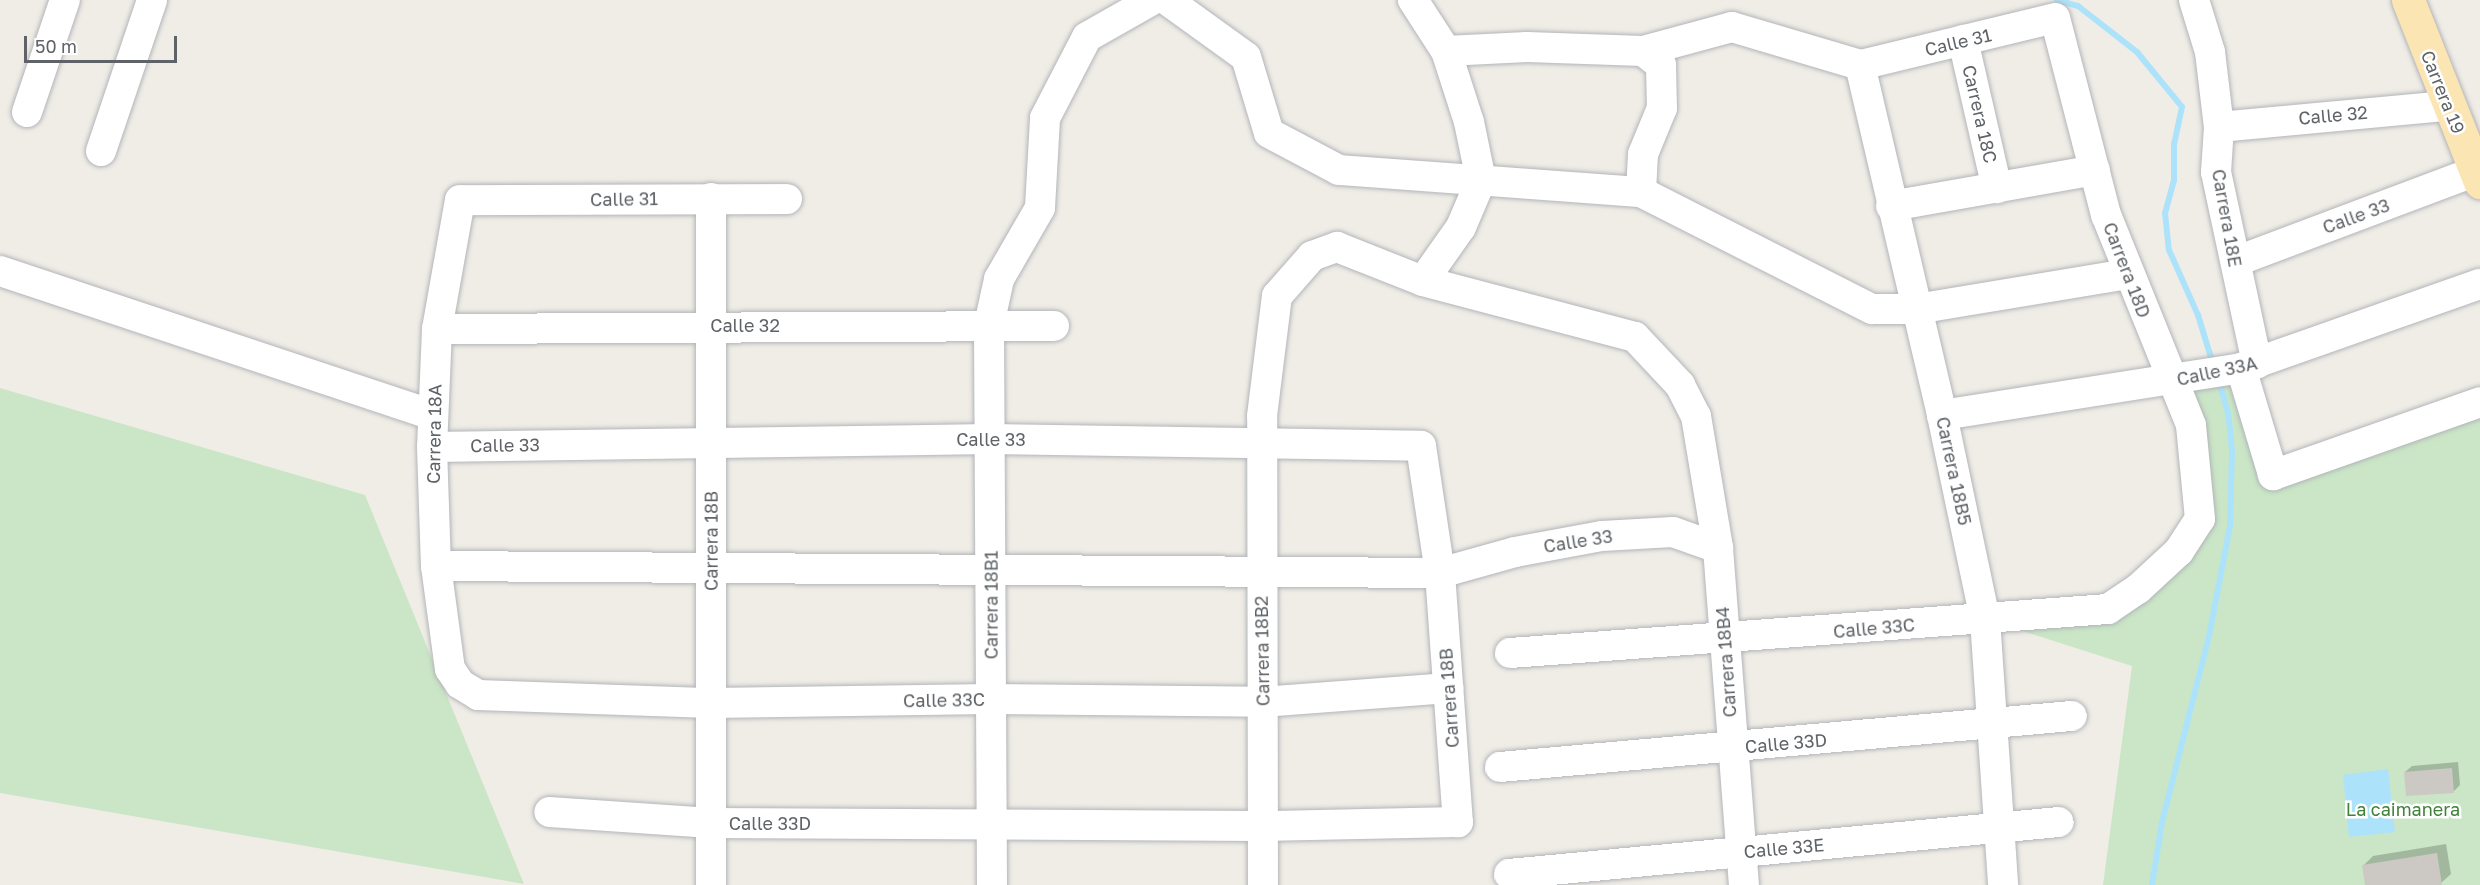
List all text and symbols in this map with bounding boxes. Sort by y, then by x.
scale bar [27,24,180,62]
street label: Calle 31 [1922,24,1994,60]
text: 50 m [35,35,77,57]
street label: Carrera 19 [2417,47,2469,137]
street label: Carrera 18C [1958,63,2002,165]
street label: Calle 32 [2297,101,2369,129]
street label: Carrera 18E [2208,167,2246,269]
street label: Calle 31 [590,188,658,210]
street label: Calle 33 [2320,194,2392,238]
street label: Carrera 18D [2099,219,2155,321]
street label: Calle 32 [710,314,780,336]
street label: Calle 33A [2175,352,2259,390]
street label: Carrera 18A [422,384,446,484]
street label: Carrera 18B5 [1932,415,1976,527]
street label: Calle 33 [956,428,1026,450]
street label: Calle 33 [470,434,540,456]
street label: Carrera 18B [700,491,722,591]
street label: Calle 33 [1542,525,1614,557]
street label: Carrera 18B1 [980,551,1002,659]
street label: Carrera 18B2 [1250,596,1274,706]
street label: Carrera 18B4 [1711,606,1741,718]
street label: Calle 33C [1832,614,1916,642]
street label: Carrera 18B [1435,647,1463,749]
street label: Calle 33C [903,688,985,712]
street label: Calle 33D [1744,729,1828,757]
park label: La caimanera [2346,798,2460,820]
street label: Calle 33D [729,812,811,834]
street label: Calle 33E [1743,834,1825,862]

